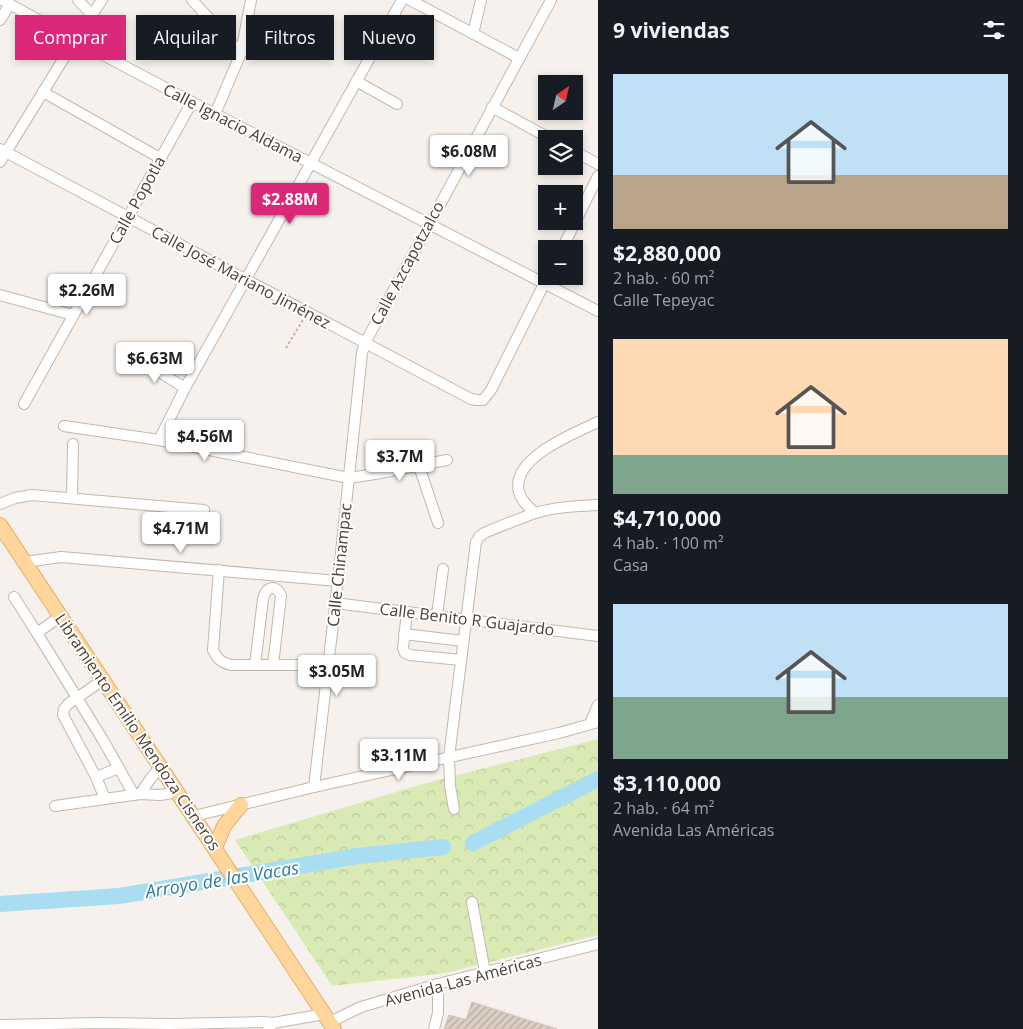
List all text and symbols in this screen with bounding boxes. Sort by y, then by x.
chip: Comprar [15,15,126,60]
chip: Alquilar [136,15,236,60]
chip: Filtros [246,15,334,60]
chip: Nuevo [344,15,434,60]
text: 9 viviendas [613,16,730,44]
icon: filters [980,16,1008,44]
north arrow [538,75,582,120]
map controls [538,75,583,285]
street label: Calle Ignacio Aldama [159,78,307,168]
icon: home [766,107,856,197]
button: layers [538,130,583,175]
pin: $6.08M [428,134,510,177]
text: $6.08M [441,140,497,162]
street label: Calle Popotla [104,152,170,248]
pin: $2.88M [249,182,331,225]
button: + [538,185,583,230]
text: $2.88M [262,188,318,210]
street label: Calle Azcapotzalco [365,197,449,329]
street label: Calle José Mariano Jiménez [148,220,334,334]
text: $2,880,000 [613,239,721,267]
button: − [538,240,583,285]
text: 2 hab. · 60 m² [613,267,714,289]
pin: $2.26M [46,274,128,316]
text: $2.26M [59,279,115,301]
text: Calle Tepeyac [613,289,714,311]
pin: $6.63M [114,342,196,384]
text: $6.63M [127,347,183,369]
icon: home [766,372,856,462]
pin: $4.56M [164,420,246,462]
text: $4.56M [177,425,233,447]
pin: $3.7M [365,440,435,482]
text: $3.7M [376,445,424,467]
street label: Calle Chinampac [322,502,356,628]
text: $4,710,000 [613,504,721,532]
pin: $4.71M [140,512,222,554]
text: $4.71M [153,517,209,539]
text: 4 hab. · 100 m² [613,532,724,554]
text: Casa [613,554,648,576]
street label: Calle Benito R Guajardo [378,597,556,641]
street label: Libramiento Emilio Mendoza Cisneros [50,609,226,855]
icon: home [766,637,856,727]
pin: $3.05M [296,654,378,697]
text: $3.05M [309,660,365,682]
pin: $3.11M [358,738,440,781]
text: $3.11M [371,744,427,766]
text: $3,110,000 [613,769,721,797]
text: 2 hab. · 64 m² [613,797,714,819]
text: Avenida Las Américas [613,819,774,841]
water label: Arroyo de las Vacas [142,855,301,903]
street label: Avenida Las Américas [382,948,544,1012]

